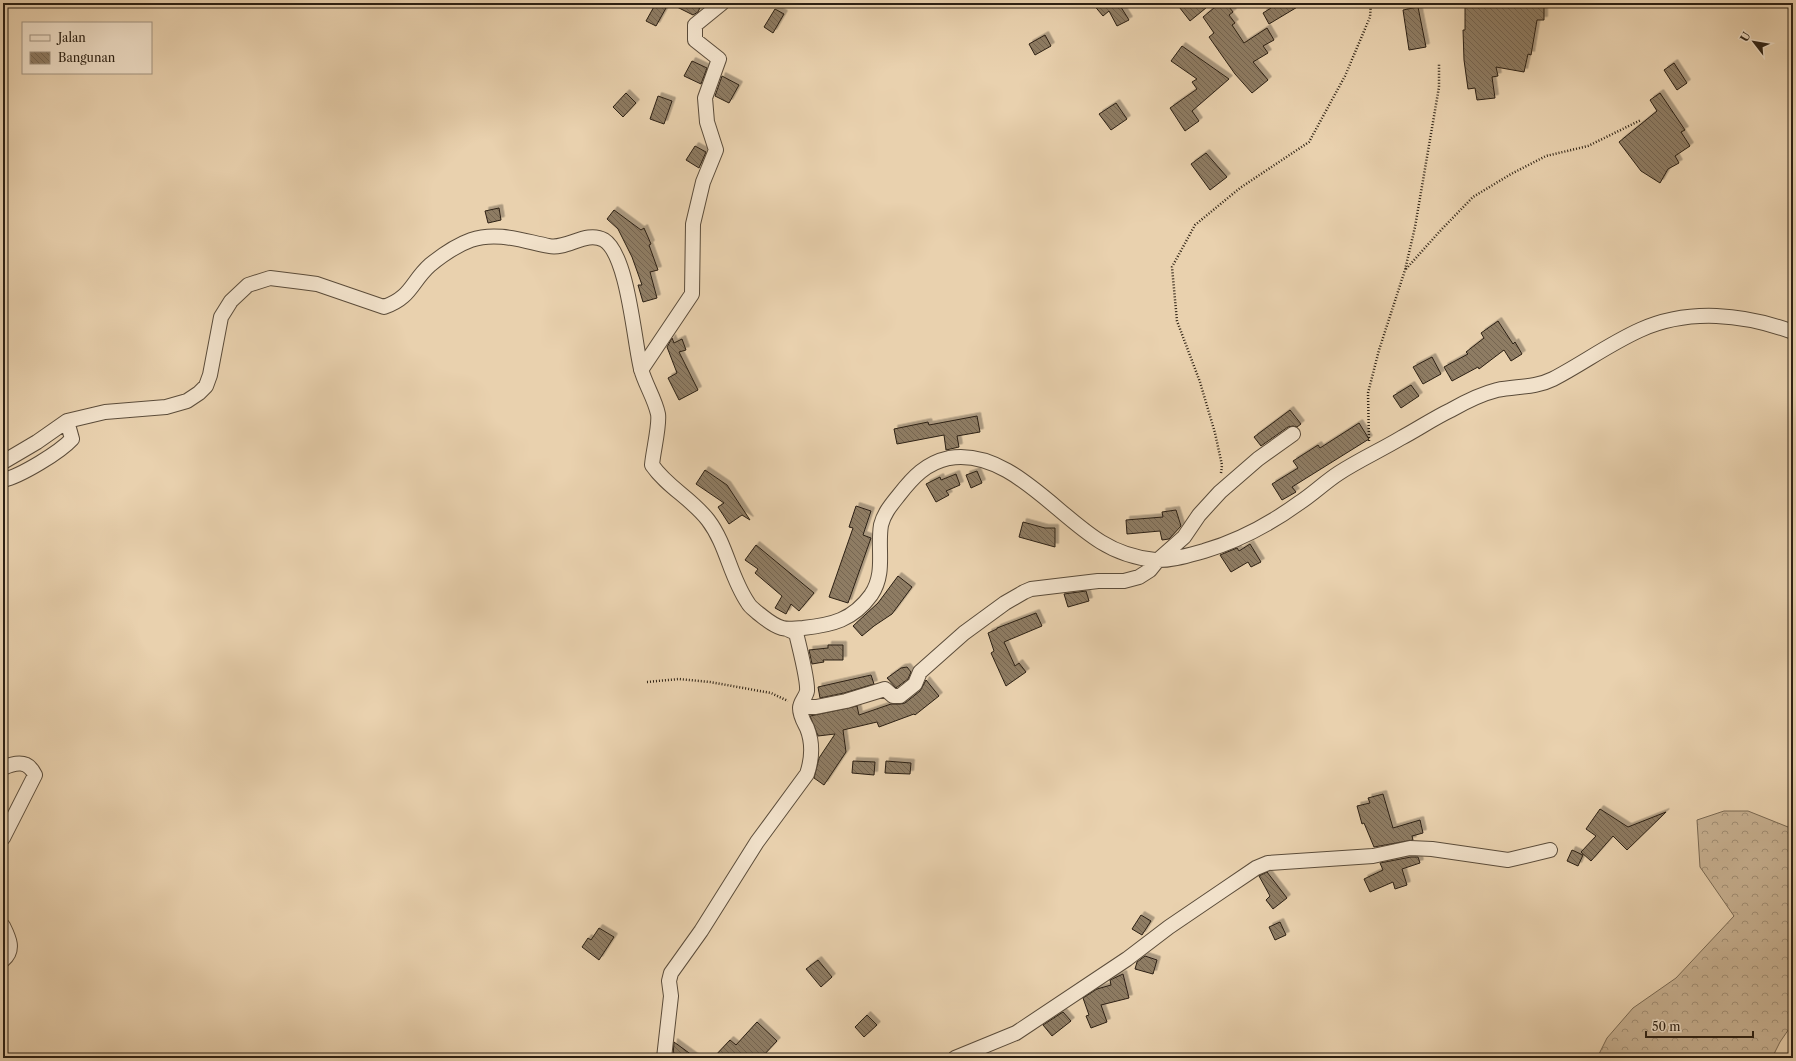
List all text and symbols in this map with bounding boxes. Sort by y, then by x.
legend [22,22,152,74]
north arrow [1734,22,1774,62]
text: U [1737,29,1754,44]
text: Jalan [56,30,86,45]
text: Bangunan [58,50,116,65]
scale bar [1646,1013,1753,1039]
text: 50 m [1652,1019,1681,1034]

